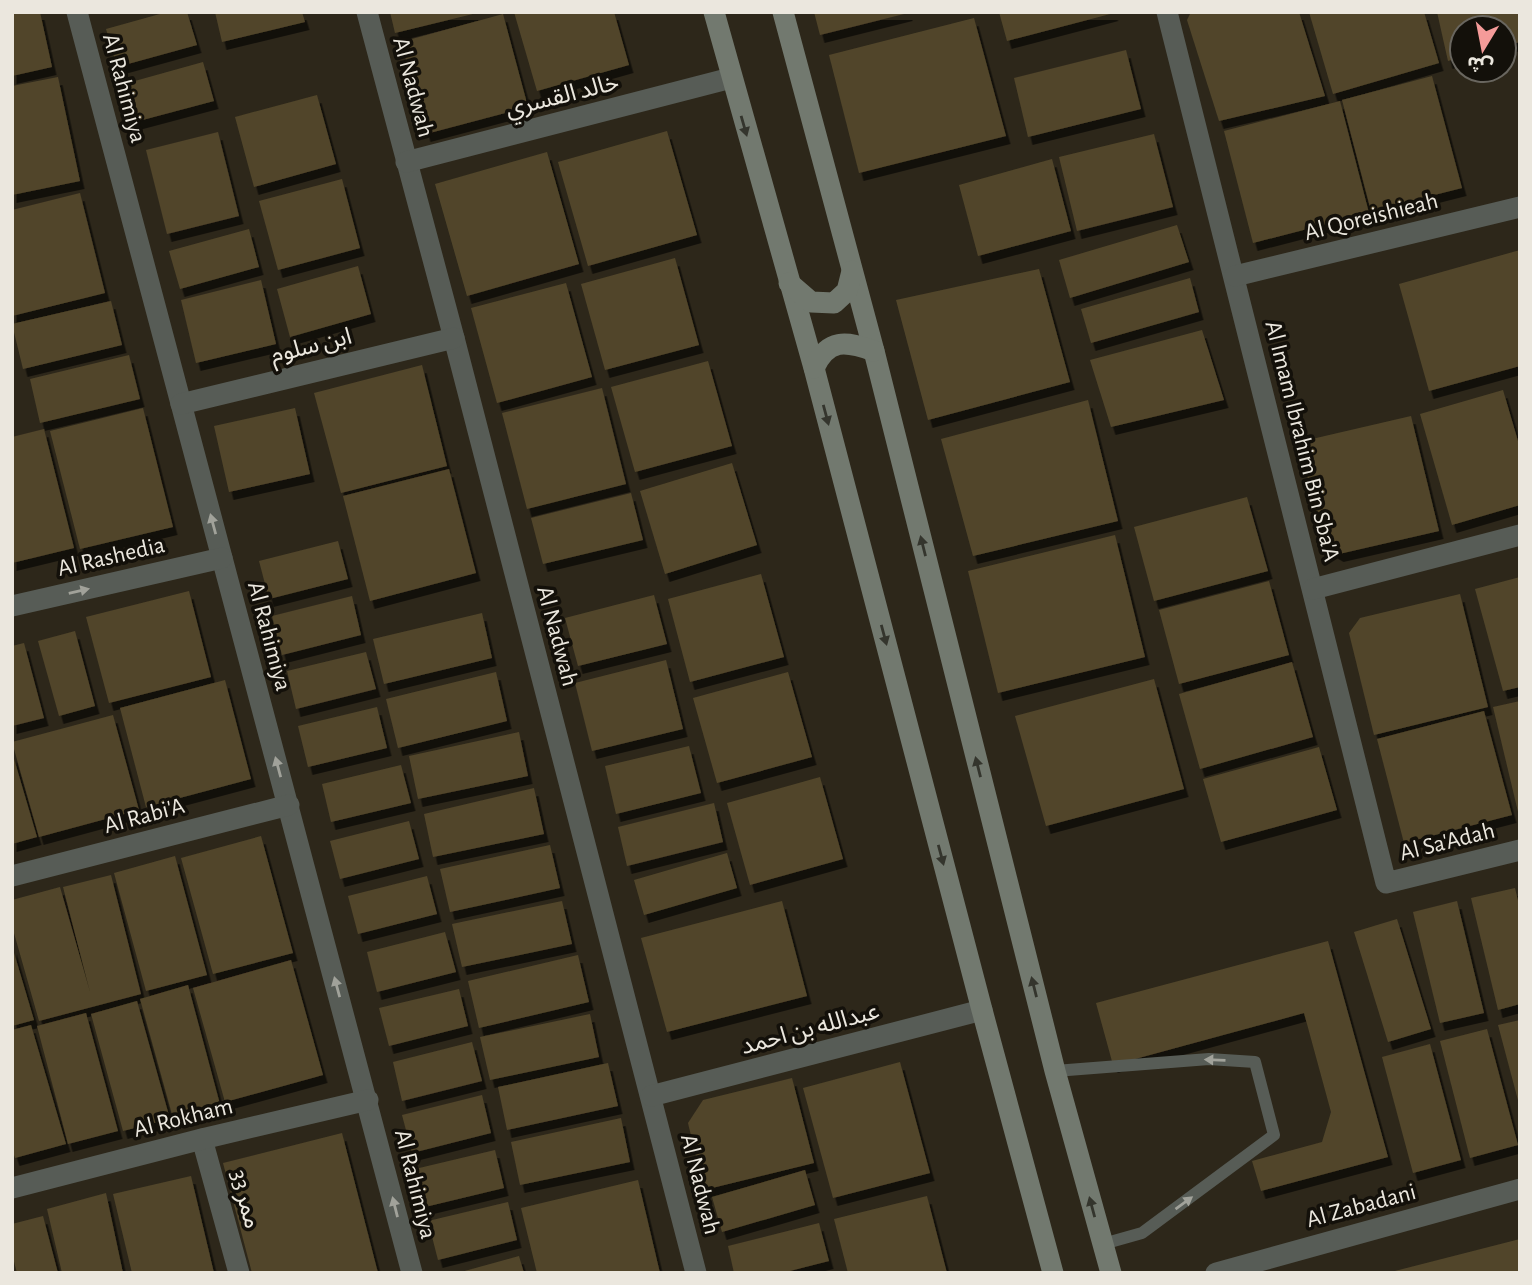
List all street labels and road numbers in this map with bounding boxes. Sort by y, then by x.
street label: Al Rahimiya [98,31,150,145]
street label: Al Nadwah [388,35,438,140]
street label: خالد القسري [503,70,623,127]
street label: Al Qoreishieah [1302,189,1441,245]
street label: Al Imam Ibrahim Bin Sba'A [1261,318,1344,564]
street label: ابن سلوم [268,324,355,372]
street label: Al Rashedia [55,533,167,581]
street label: Al Rahimiya [243,579,295,693]
street label: Al Nadwah [532,584,582,689]
street label: Al Rabi'A [101,794,187,838]
street label: Al Sa'Adah [1397,819,1497,865]
street label: عبدالله بن احمد [738,999,882,1059]
street label: Al Rokham [131,1094,235,1142]
street label: Al Rahimiya [390,1127,440,1241]
street label: Al Nadwah [676,1132,724,1237]
street label: ممر 33 [225,1167,264,1231]
street label: Al Zabadani [1304,1180,1419,1232]

